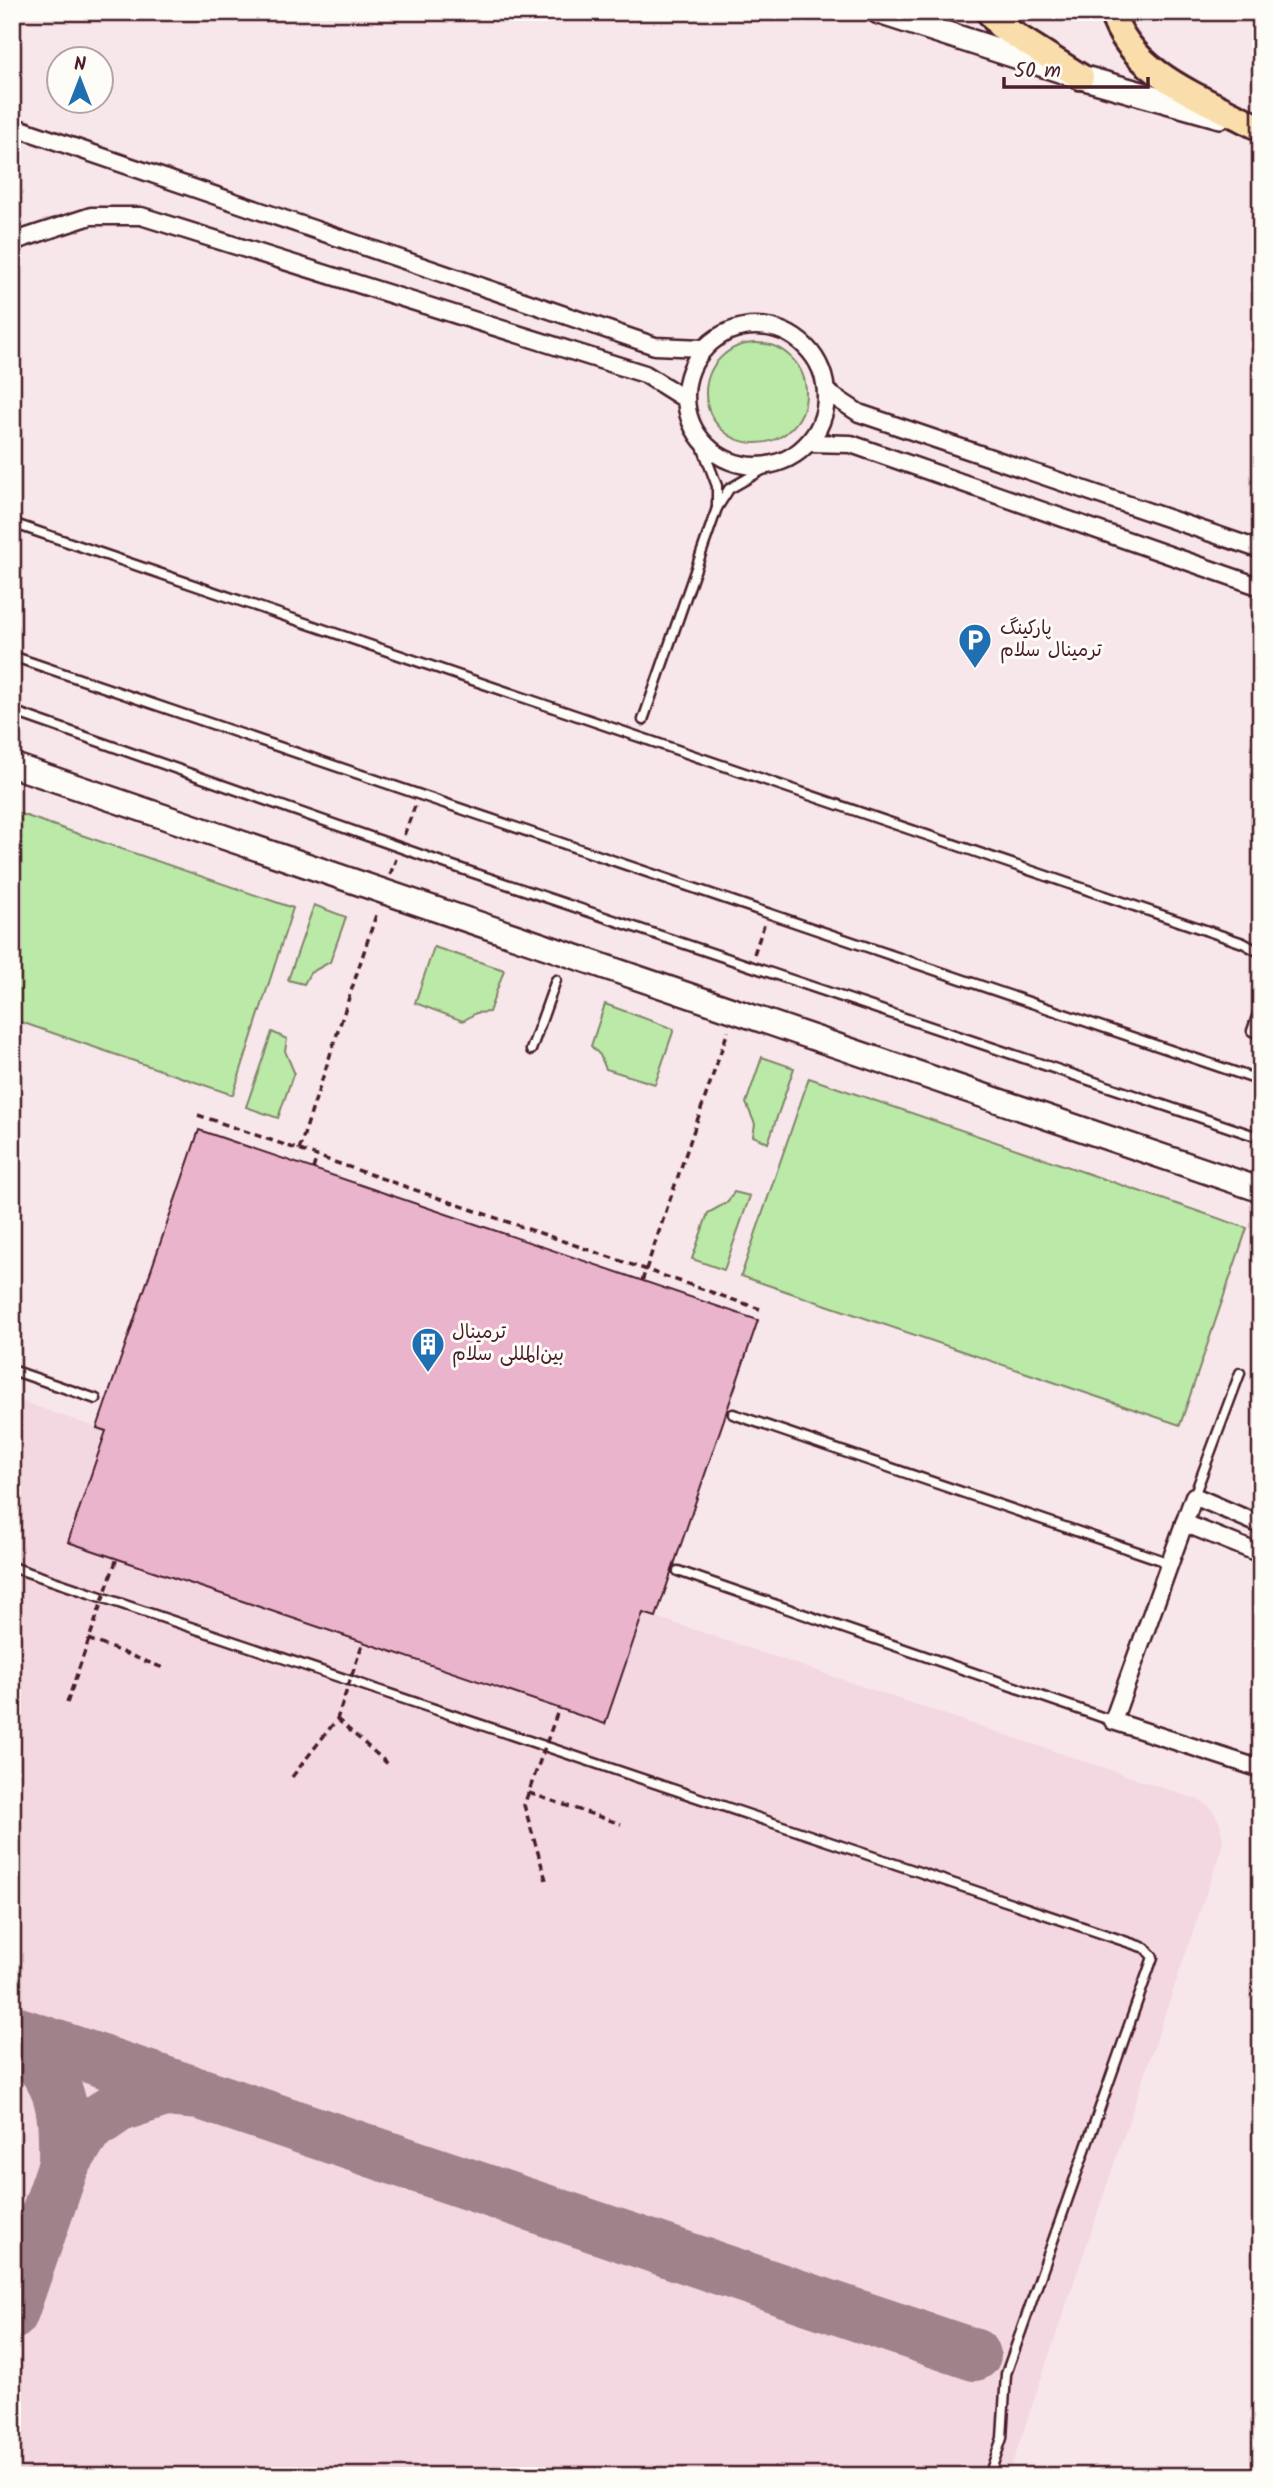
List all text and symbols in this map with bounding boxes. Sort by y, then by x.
north arrow [46,46,116,116]
scale bar [1004,46,1147,90]
text: N [74,50,86,80]
text: 50 m [1014,55,1061,88]
place label: پارکینگ ترمینال سلام [1000,614,1102,666]
parking icon: پارکینگ ترمینال سلام [956,621,994,670]
place label: ترمینال بین‌المللی سلام [452,1318,564,1370]
building icon: ترمینال بین‌المللی سلام [409,1325,447,1374]

